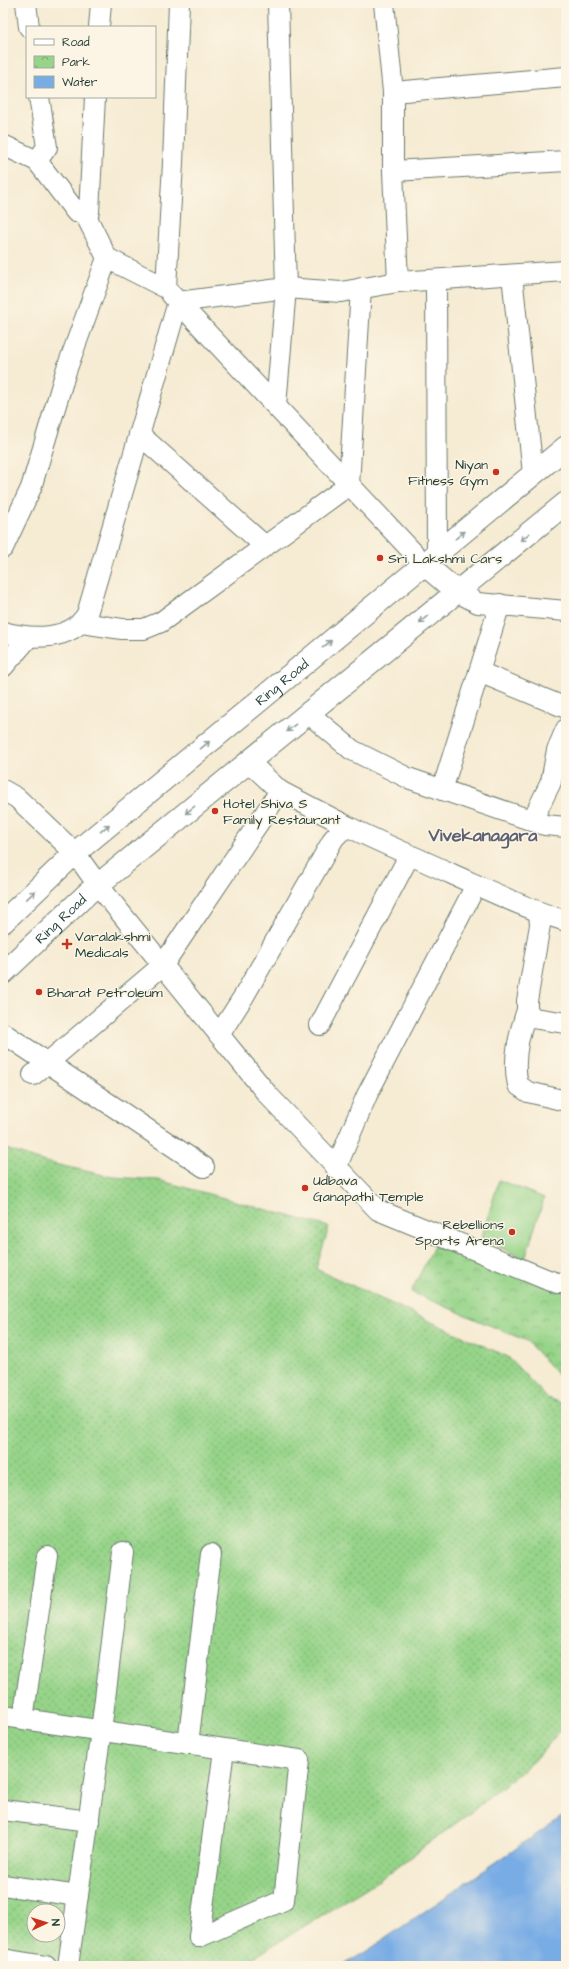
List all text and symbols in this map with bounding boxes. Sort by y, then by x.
legend [26,26,156,98]
text: Road [62,34,90,51]
text: Park [62,54,90,71]
text: Water [62,74,98,91]
place label: Niyan Fitness Gym [408,455,488,491]
marker: Niyan Fitness Gym [491,467,501,477]
one-way arrow [454,530,465,539]
one-way arrow [520,532,530,541]
place label: Sri Lakshmi Cars [388,549,502,569]
marker: Sri Lakshmi Cars [375,553,385,563]
one-way arrow [419,614,430,623]
one-way arrow [322,640,332,649]
street label: Ring Road [251,655,313,711]
one-way arrow [285,723,296,732]
one-way arrow [200,741,211,750]
place label: Hotel Shiva S Family Restaurant [223,794,341,830]
one-way arrow [185,805,196,814]
marker: Hotel Shiva S Family Restaurant [210,806,220,816]
district label: Vivekanagara [428,823,538,849]
one-way arrow [100,824,111,833]
one-way arrow [26,890,36,899]
street label: Ring Road [31,890,91,949]
place label: Varalakshmi Medicals [75,927,151,963]
marker: Varalakshmi Medicals [62,939,72,949]
place label: Bharat Petroleum [47,983,163,1003]
marker: Bharat Petroleum [34,987,44,997]
place label: Udbava Ganapathi Temple [313,1171,424,1207]
marker: Udbava Ganapathi Temple [300,1183,310,1193]
place label: Rebellions Sports Arena [415,1215,504,1251]
marker: Rebellions Sports Arena [507,1227,517,1237]
north arrow [26,1903,66,1943]
text: N [48,1918,63,1926]

